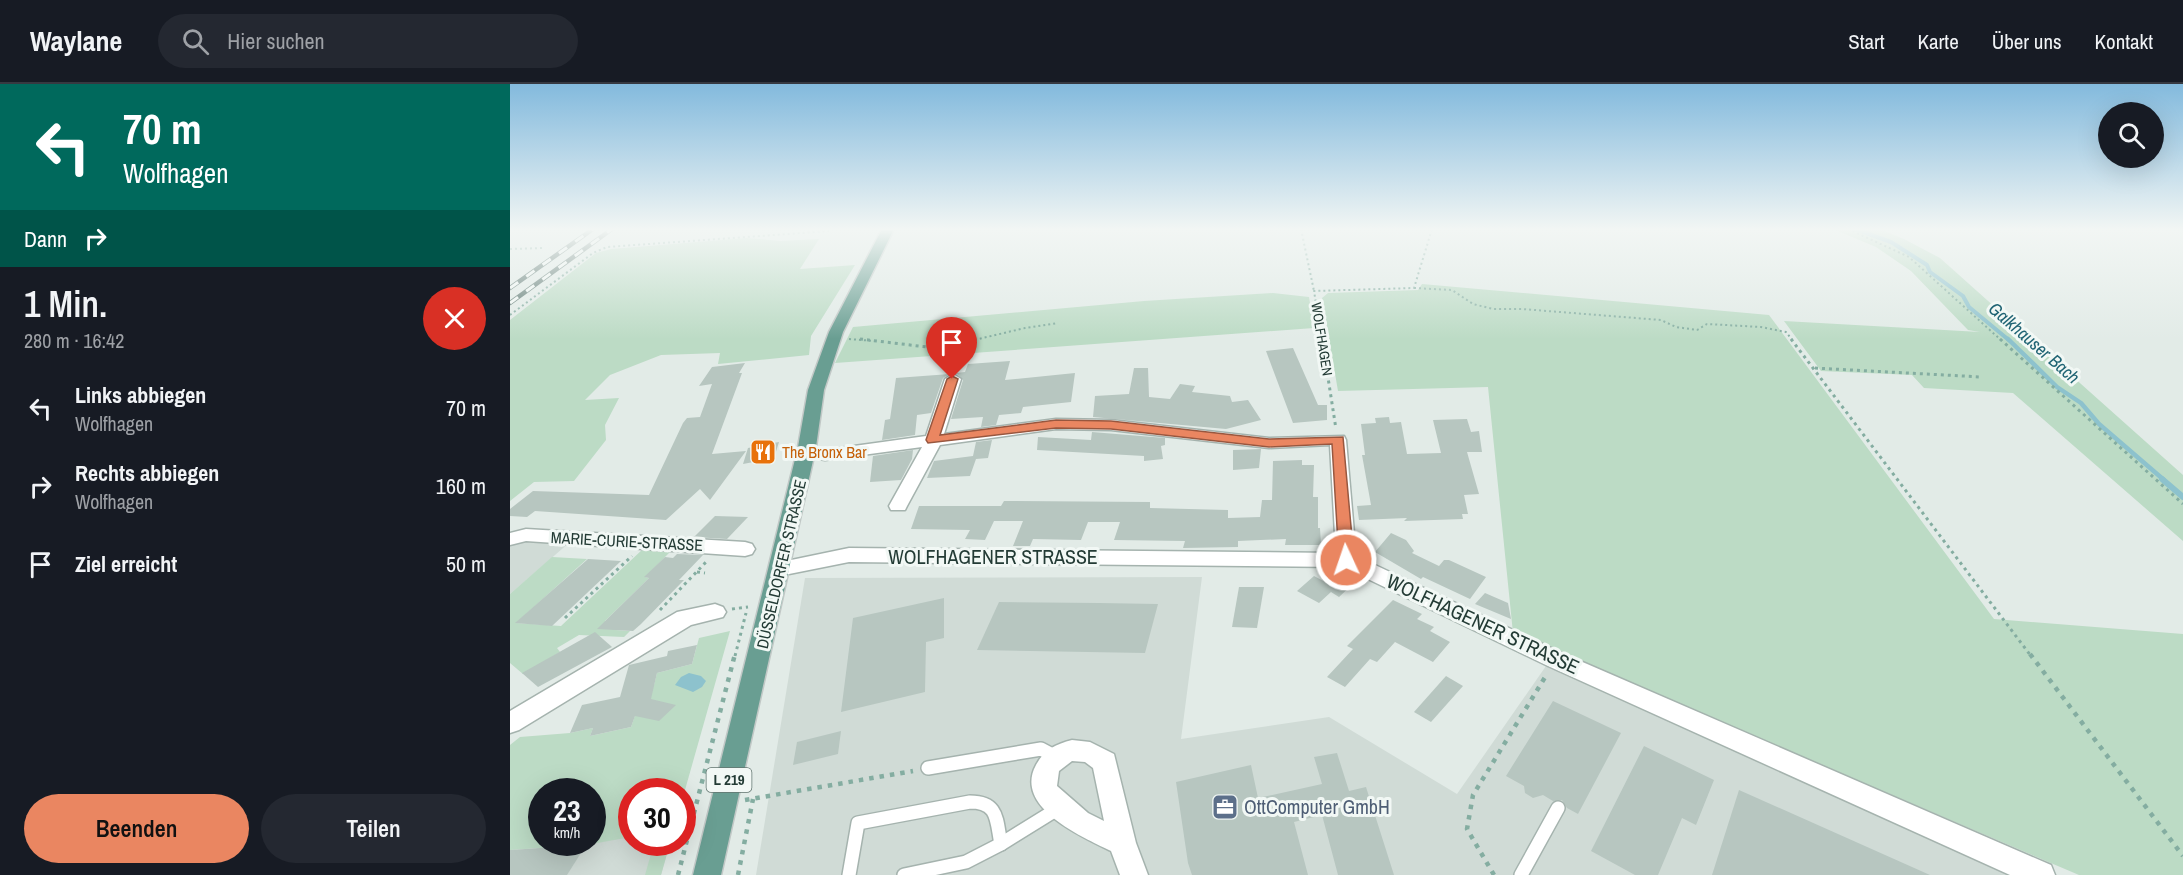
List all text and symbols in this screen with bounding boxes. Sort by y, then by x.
search box [158,14,578,68]
text: Waylane [30,22,122,60]
icon: search [179,25,212,58]
text: Hier suchen [227,26,325,56]
text: Start [1848,27,1885,56]
text: Karte [1918,27,1959,56]
text: Über uns [1992,27,2062,56]
text: Kontakt [2095,27,2153,56]
text: 70 m [123,101,202,157]
map controls [2098,102,2164,168]
button: search [2098,102,2164,168]
icon: left [24,108,102,186]
text: Wolfhagen [123,155,228,191]
icon: right [79,222,112,255]
text: Dann [24,224,67,254]
text: 1 Min. [24,280,107,328]
button: close [423,287,486,350]
water label: Galkhauser Bach [1983,296,2085,389]
street label: WOLFHAGEN [1307,301,1337,377]
pin [926,317,977,379]
icon: arrive [935,326,968,359]
text: 280 m · 16:42 [24,327,124,354]
text: Links abbiegen [75,380,206,410]
icon: left [24,392,57,425]
text: 70 m [446,393,486,423]
text: Wolfhagen [75,410,153,437]
restaurant icon: The Bronx Bar [748,437,778,467]
place label: The Bronx Bar [782,441,867,463]
text: Rechts abbiegen [75,458,219,488]
icon: right [24,470,57,503]
text: 160 m [436,471,486,501]
street label: DÜSSELDORFER STRASSE [751,477,811,651]
text: Wolfhagen [75,488,153,515]
street label: MARIE-CURIE-STRASSE [550,526,704,556]
position arrow [1314,528,1378,592]
street label: WOLFHAGENER STRASSE [888,543,1098,570]
icon: arrive [24,548,57,581]
text: Ziel erreicht [75,549,177,579]
text: 50 m [446,549,486,579]
street label: WOLFHAGENER STRASSE [1383,567,1584,680]
road number: L 219 [706,768,752,792]
speed limit sign: 30 [618,778,696,856]
text: 23 [553,790,581,830]
office icon: OttComputer GmbH [1210,792,1240,822]
place label: OttComputer GmbH [1244,793,1390,820]
button: Beenden [24,794,249,863]
button: Teilen [261,794,486,863]
text: km/h [554,822,580,843]

